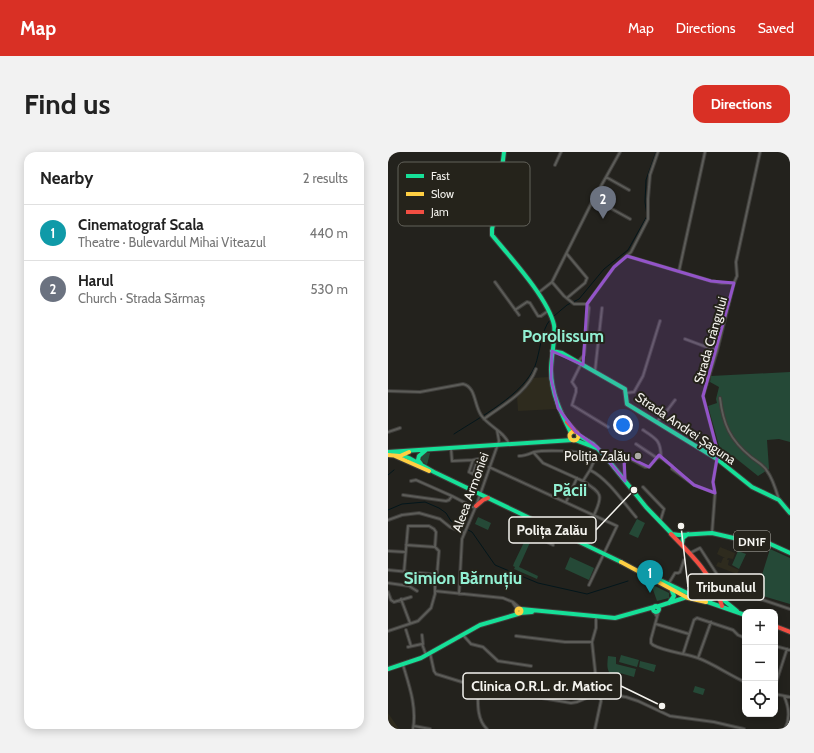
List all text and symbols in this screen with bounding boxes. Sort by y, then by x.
text: Map [20,17,56,40]
text: Map [628,19,654,37]
text: Directions [676,19,736,37]
text: Saved [758,19,794,37]
button: Directions [693,85,790,123]
text: Find us [24,87,110,121]
legend [398,162,530,226]
text: Nearby [40,168,93,188]
text: Fast [431,169,450,183]
text: 2 results [303,170,348,186]
pin: 2 [590,186,616,219]
text: Slow [431,187,454,201]
text: Jam [430,205,449,219]
text: Cinematograf Scala [78,216,204,234]
text: 1 [51,225,55,241]
text: 440 m [310,225,348,241]
text: Theatre · Bulevardul Mihai Viteazul [78,234,266,250]
text: Harul [78,272,113,290]
text: 2 [50,281,56,297]
text: 530 m [311,281,348,297]
text: Church · Strada Sărmaș [78,290,205,306]
street label: Strada Crângului [690,295,730,385]
district label: Porolissum [522,326,604,346]
street label: Strada Andrei Șaguna [632,388,740,469]
your location [613,415,633,435]
place label: Poliția Zalău [564,448,630,465]
street label: Aleea Armoniei [448,450,492,534]
marker: Poliția Zalău [633,451,643,461]
district label: Păcii [553,480,587,500]
callout: Polița Zalău [509,517,596,543]
text: Polița Zalău [517,521,587,539]
road number: DN1F [734,531,770,551]
pin: 1 [637,560,663,593]
district label: Simion Bărnuțiu [404,568,522,590]
callout: Tribunalul [688,574,764,600]
text: Tribunalul [696,578,756,596]
map controls [742,609,778,717]
button: + [742,609,778,645]
button: − [742,645,778,681]
callout: Clinica O.R.L. dr. Matioc [463,673,621,699]
text: Clinica O.R.L. dr. Matioc [471,677,613,695]
button: locate [742,681,778,717]

